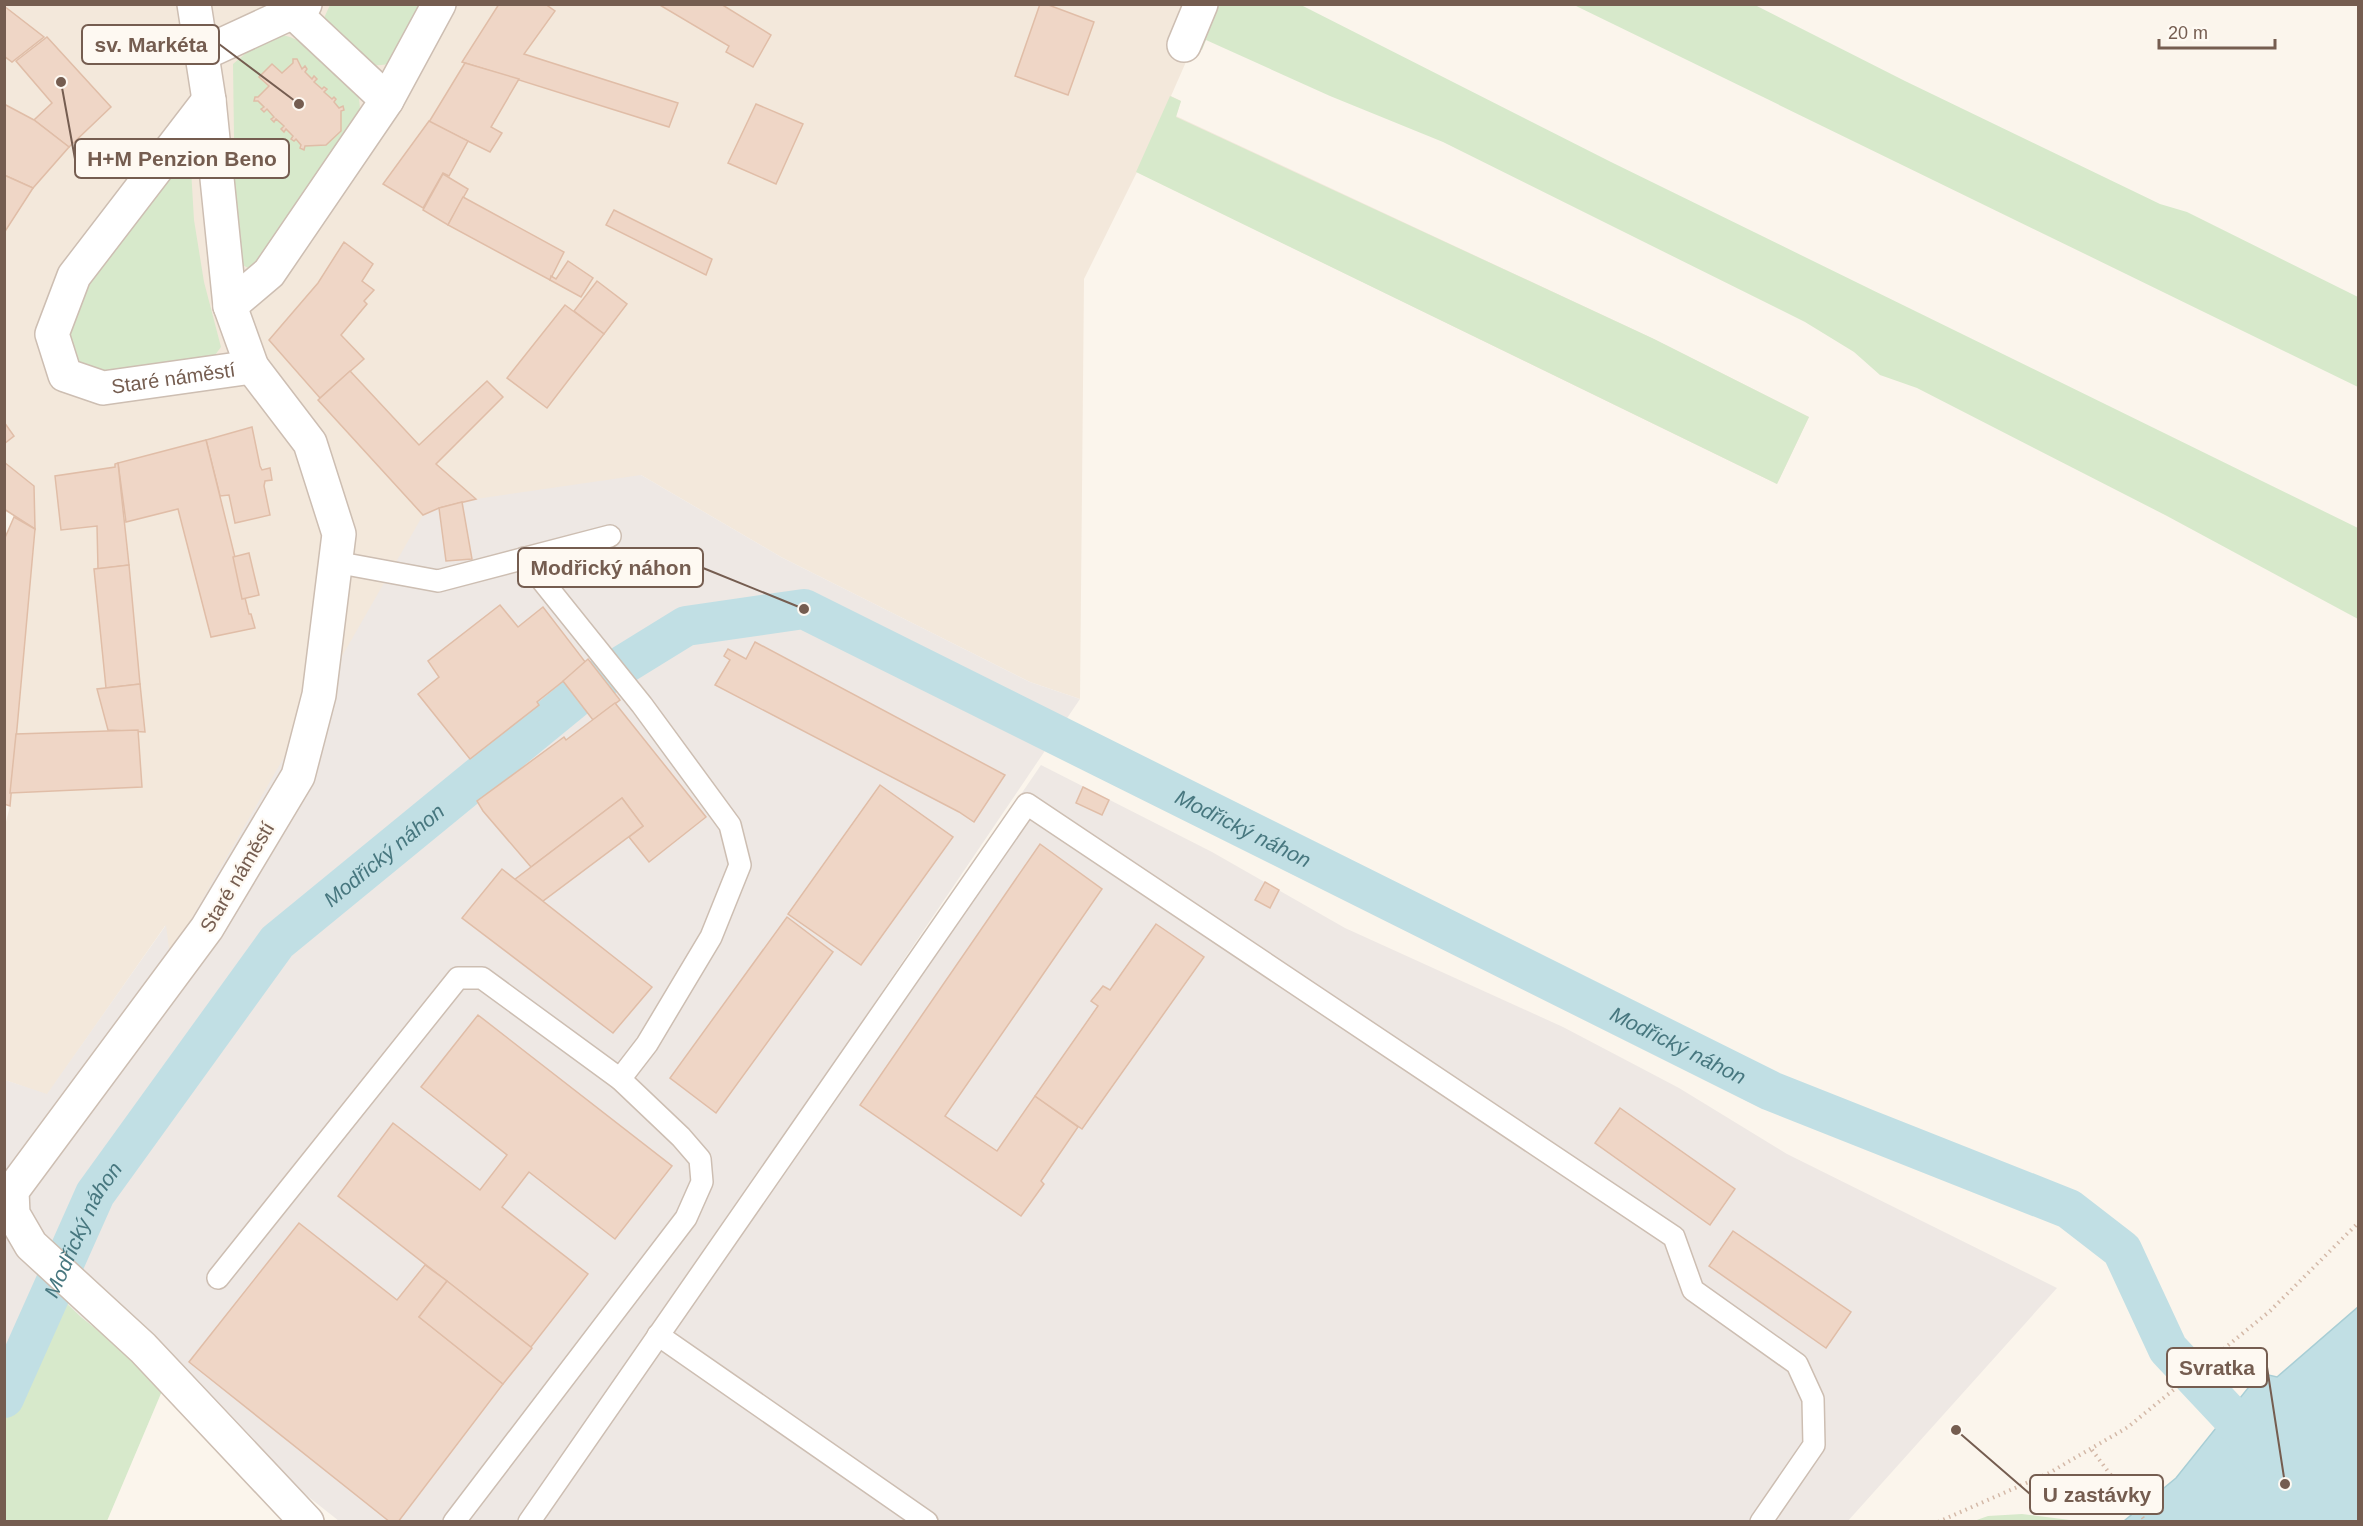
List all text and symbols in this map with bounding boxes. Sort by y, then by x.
scale bar [2159,12,2274,50]
text: 20 m [2168,23,2208,43]
callout: sv. Markéta [82,25,219,64]
text: sv. Markéta [95,33,208,56]
callout: H+M Penzion Beno [75,139,289,178]
text: H+M Penzion Beno [87,147,277,170]
street label: Staré náměstí [110,358,237,398]
callout: Modřický náhon [518,548,703,587]
text: Modřický náhon [530,556,692,579]
water label: Modřický náhon [1172,785,1315,871]
water label: Modřický náhon [319,799,448,911]
street label: Staré náměstí [196,818,279,936]
water label: Modřický náhon [1607,1001,1750,1088]
water label: Modřický náhon [39,1157,126,1301]
callout: Svratka [2167,1348,2267,1387]
text: Svratka [2179,1356,2255,1379]
callout: U zastávky [2030,1475,2163,1514]
text: U zastávky [2043,1483,2152,1506]

